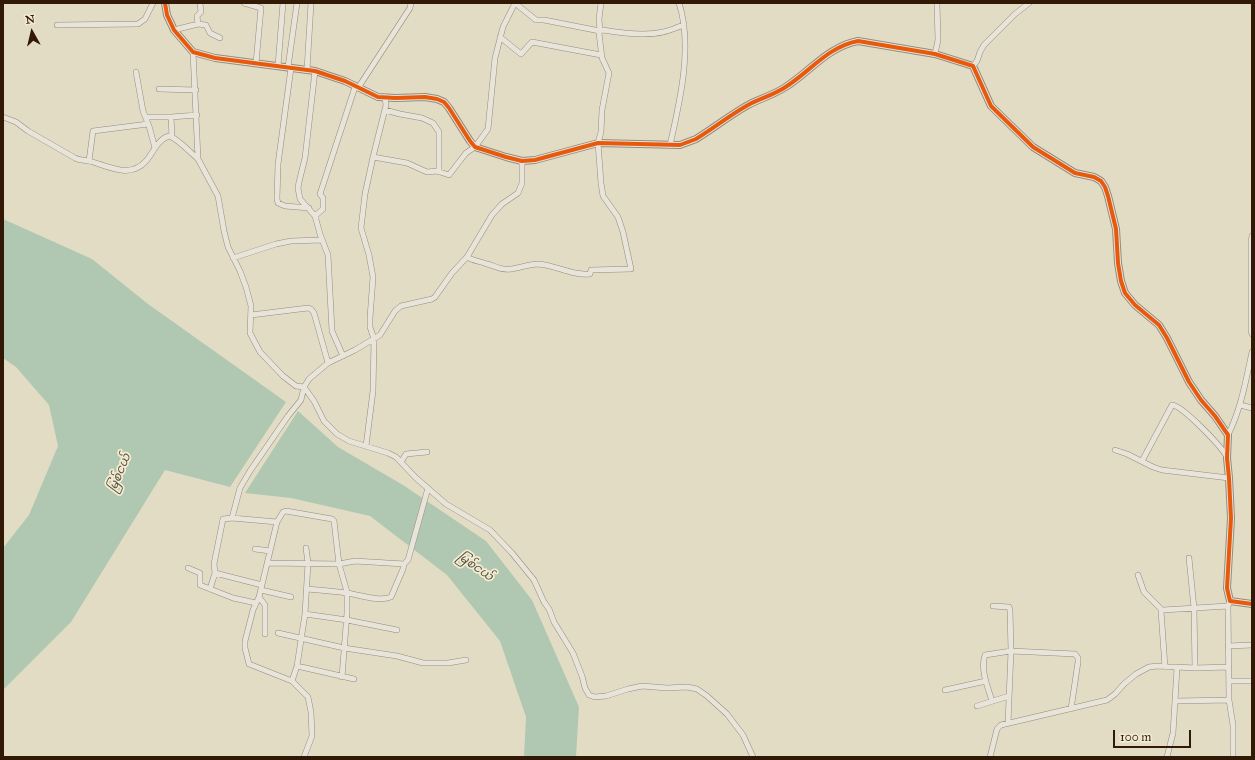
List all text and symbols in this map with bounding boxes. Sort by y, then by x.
north arrow [12,12,52,52]
text: N [25,13,36,27]
water label: မြစ်ငယ် [106,452,134,494]
water label: မြစ်ငယ် [454,550,496,584]
scale bar [1115,722,1193,748]
text: 100 m [1120,730,1151,744]

